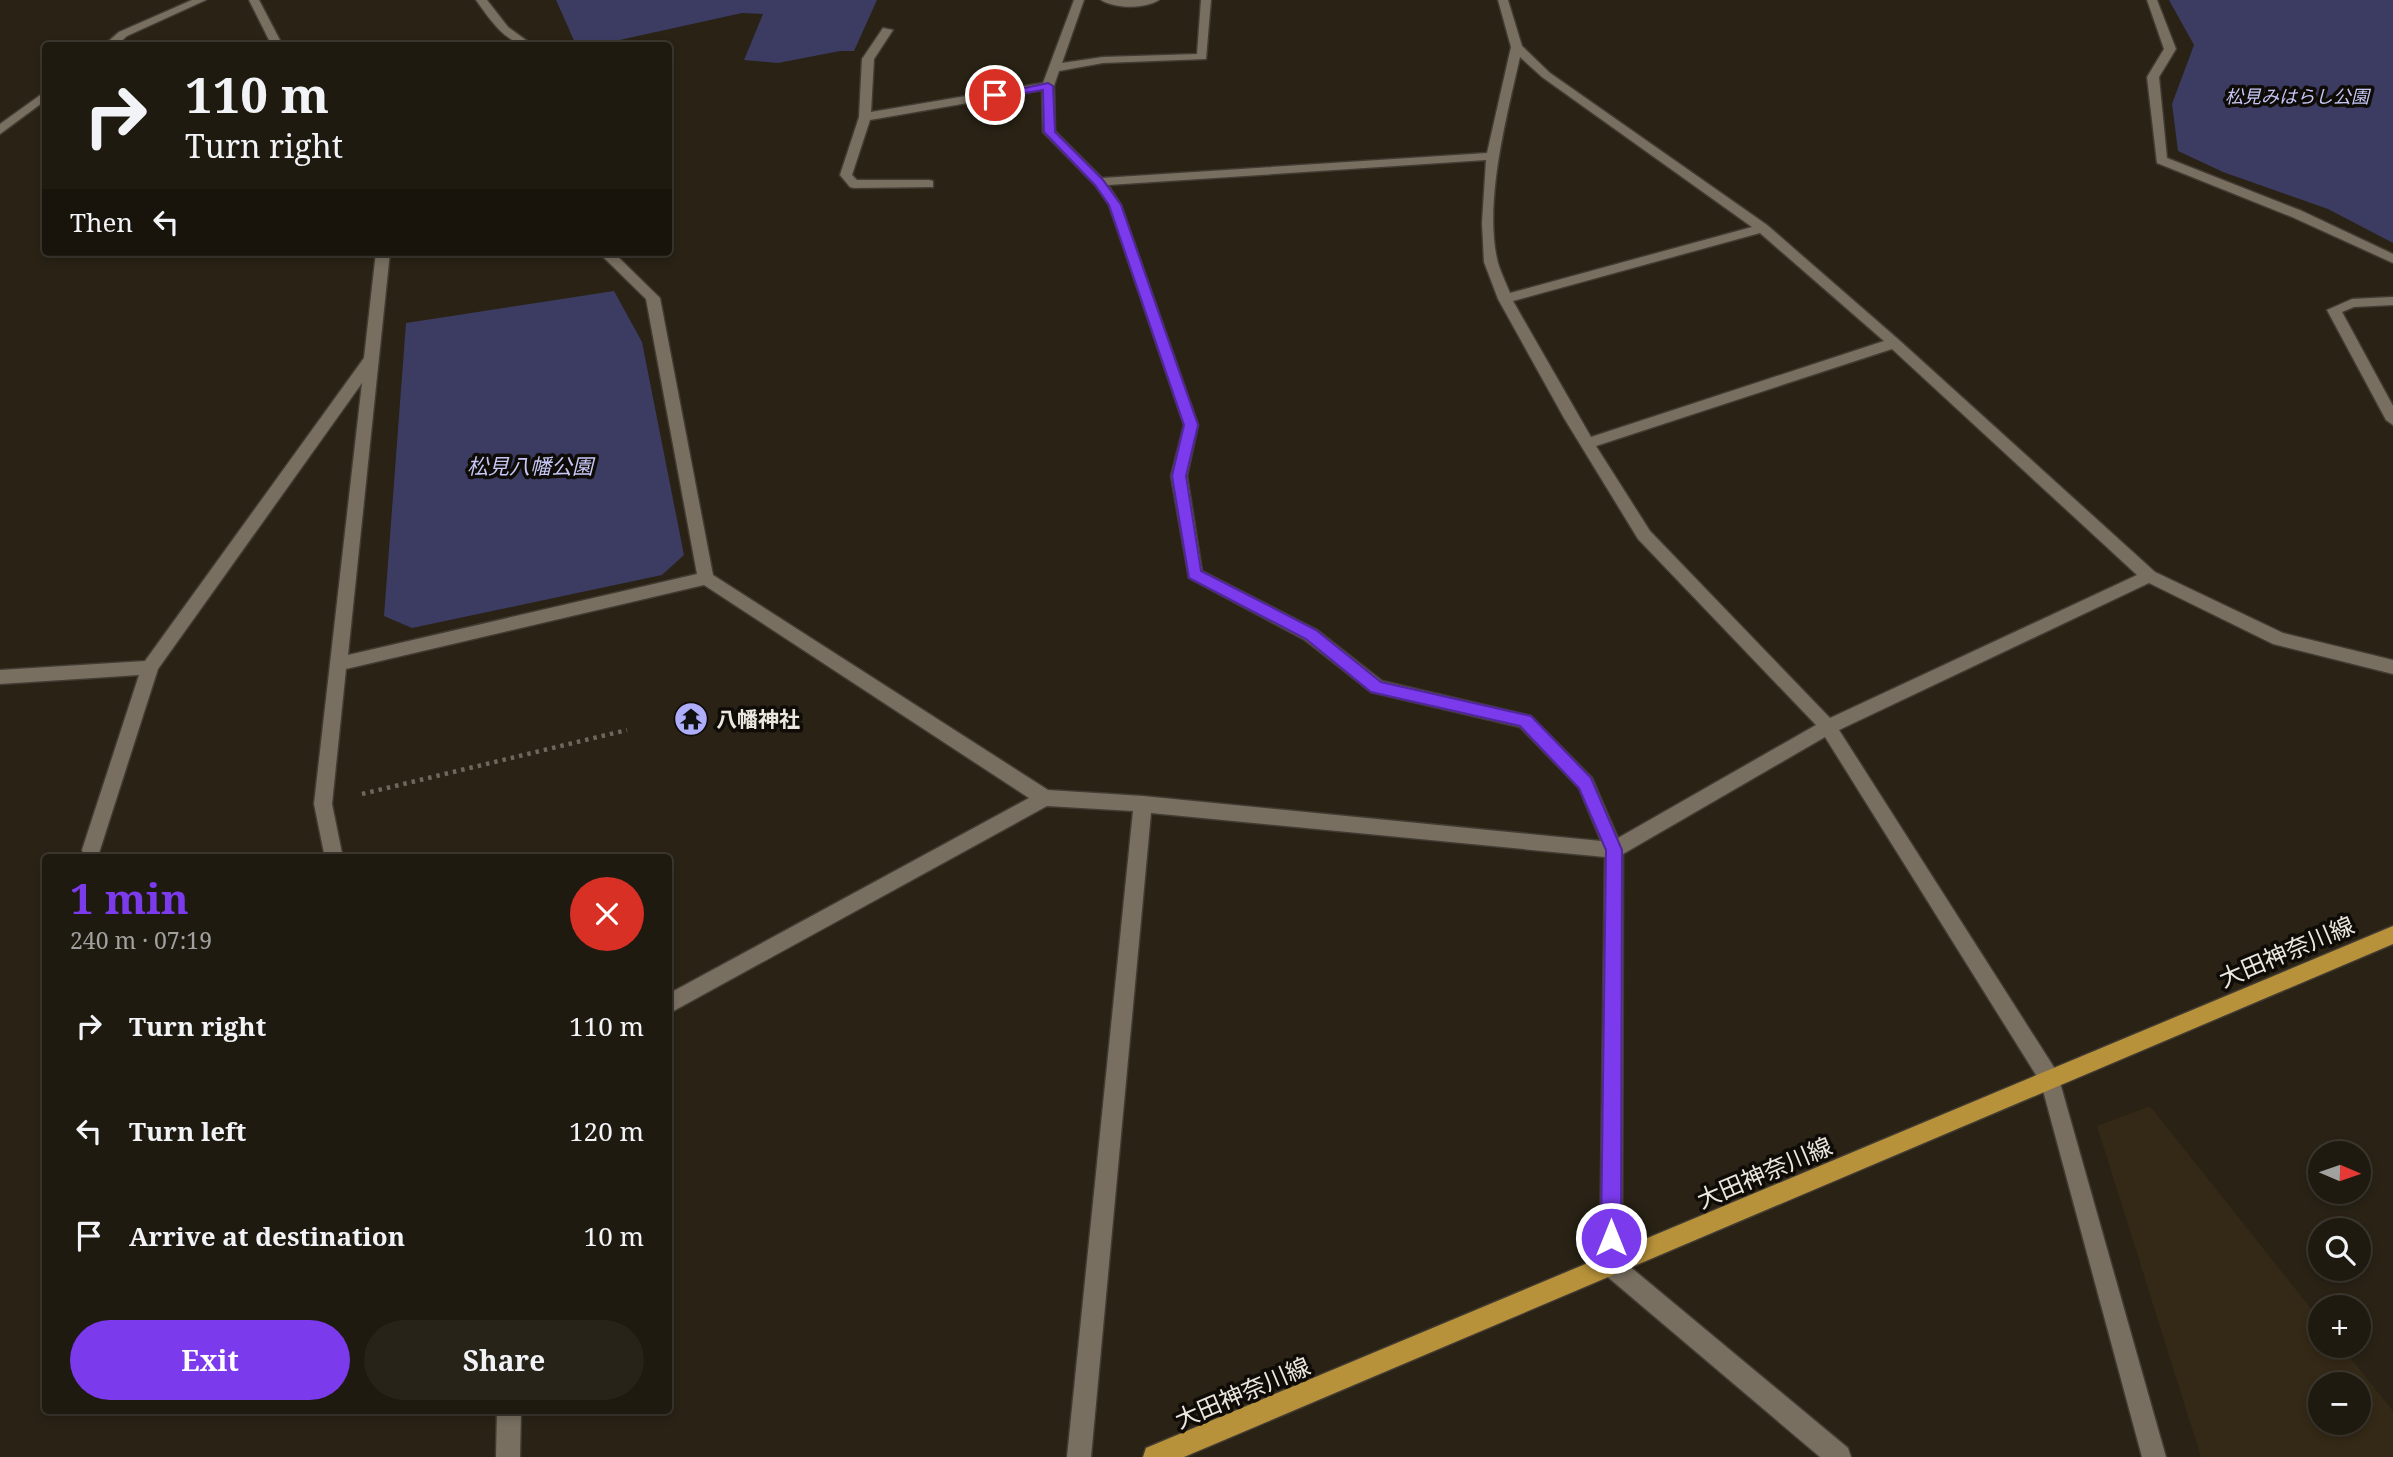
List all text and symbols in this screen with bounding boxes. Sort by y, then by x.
text: 110 m [185,61,329,127]
pin [965,65,1025,125]
icon: right [70,70,161,161]
icon: arrive [976,76,1014,114]
park label: 松見みはらし公園 [2225,84,2372,108]
text: Turn right [185,124,343,167]
icon: left [147,203,185,241]
text: Then [70,204,133,240]
park label: 松見八幡公園 [467,452,596,480]
temple icon: 八幡神社 [672,700,710,738]
place label: 八幡神社 [716,705,800,733]
text: 1 min [70,869,189,926]
button: close [570,877,644,951]
street label: 大田神奈川線 [2213,908,2359,994]
text: 240 m · 07:19 [70,924,212,956]
icon: right [70,1007,108,1045]
text: Turn right [129,1008,266,1044]
text: 110 m [569,1008,644,1044]
icon: left [70,1112,108,1150]
text: Turn left [129,1113,246,1149]
text: 120 m [569,1113,644,1149]
street label: 大田神奈川線 [1691,1129,1837,1215]
north arrow [2308,1141,2371,1204]
map controls [2308,1141,2371,1435]
position arrow [1574,1201,1648,1275]
icon: arrive [70,1217,108,1255]
text: Arrive at destination [129,1218,405,1254]
text: 10 m [584,1218,644,1254]
button: search [2308,1218,2371,1281]
button: + [2308,1295,2371,1358]
button: Exit [70,1320,350,1400]
button: Share [364,1320,644,1400]
street label: 大田神奈川線 [1169,1349,1315,1435]
button: − [2308,1372,2371,1435]

